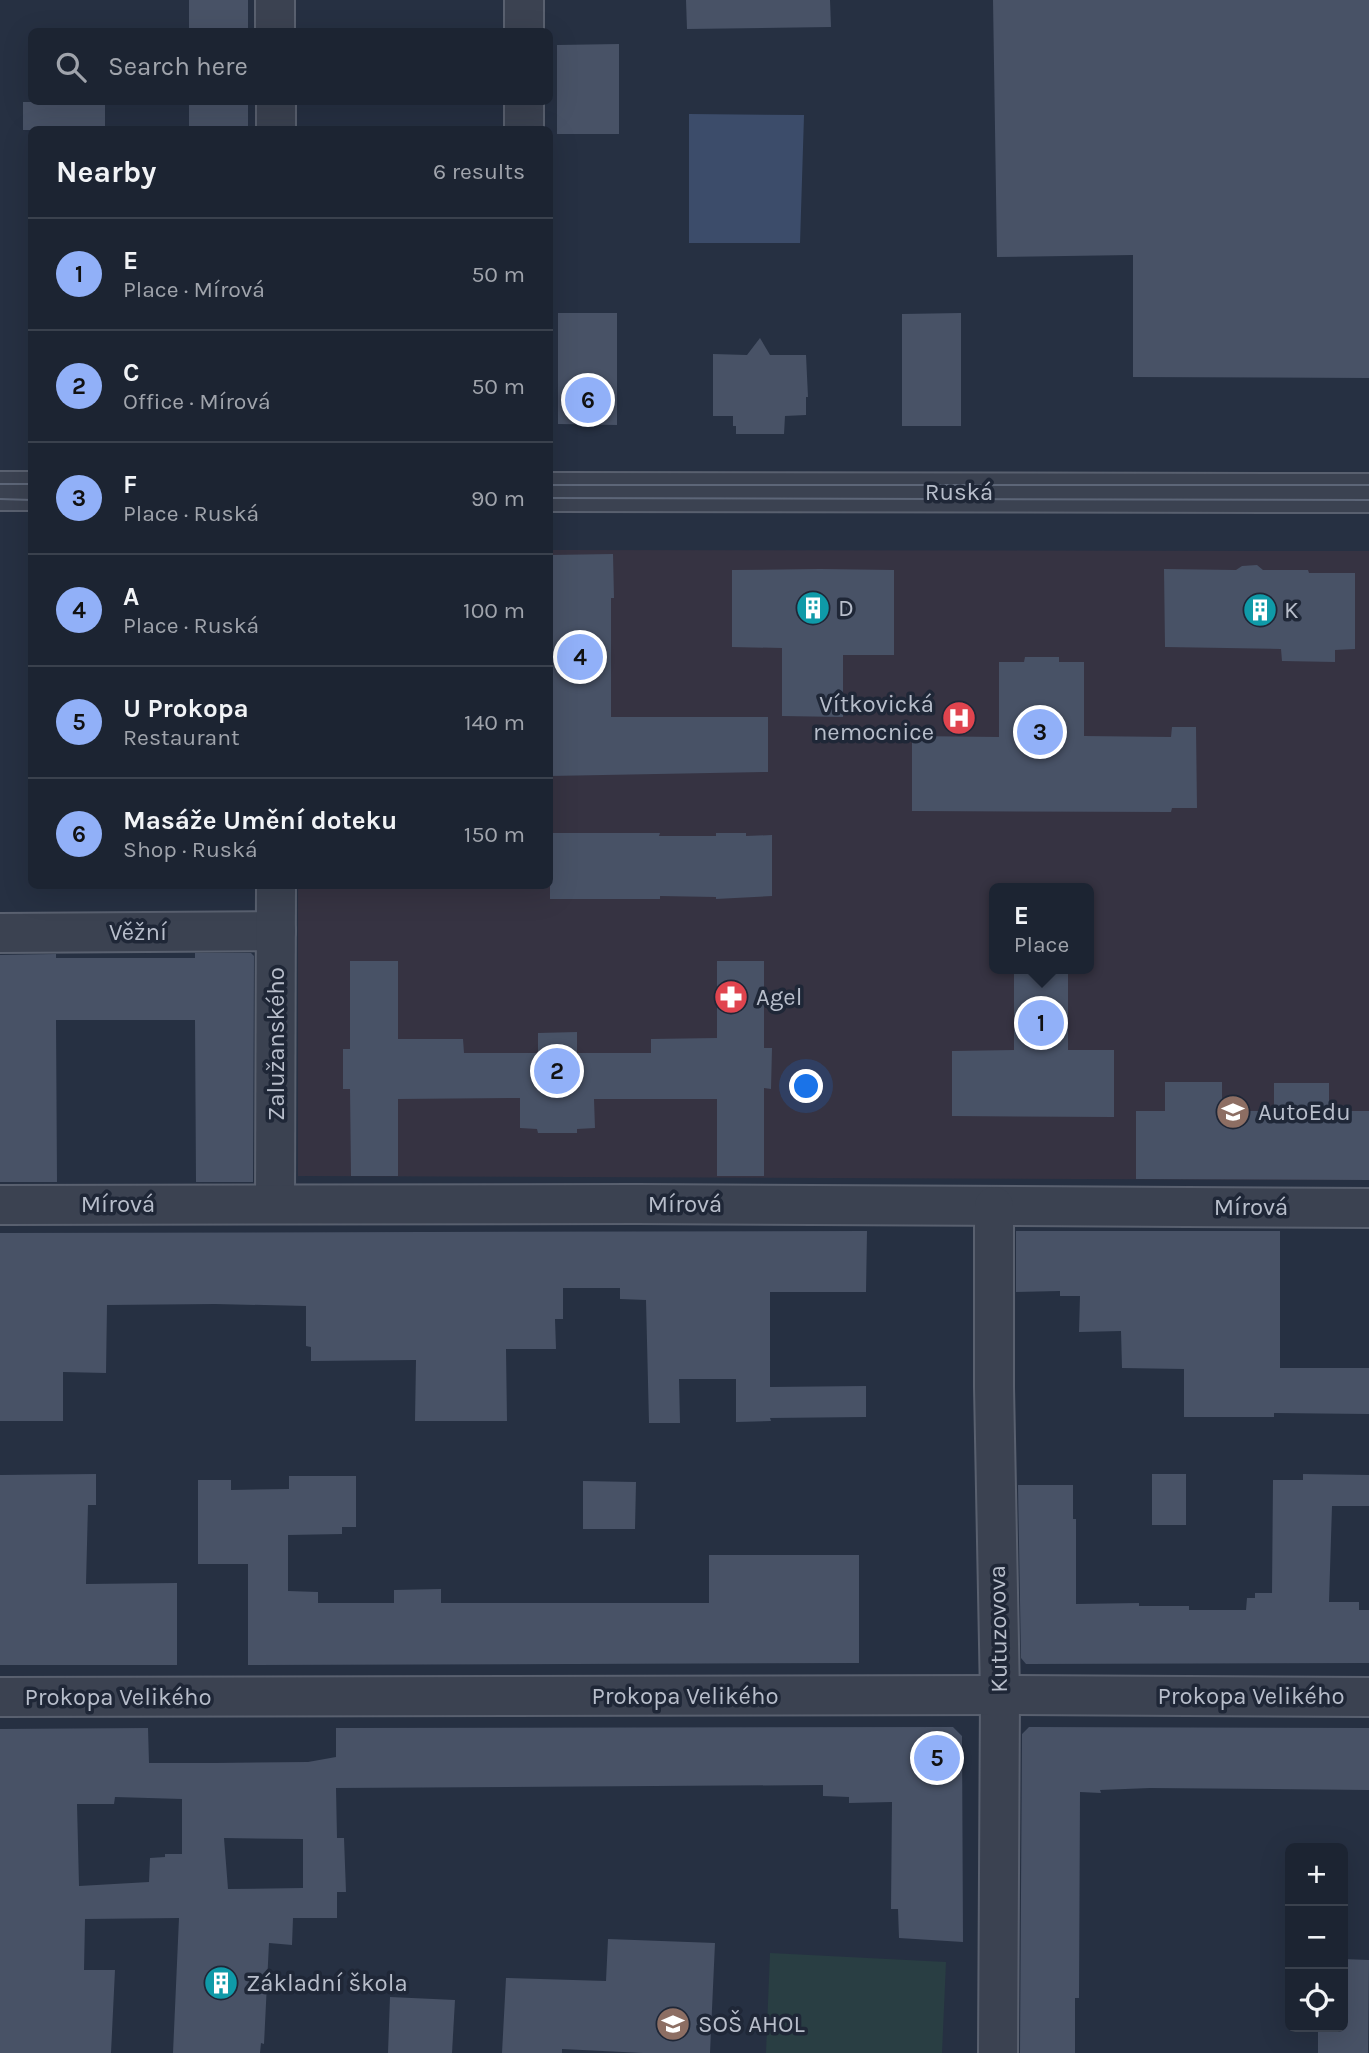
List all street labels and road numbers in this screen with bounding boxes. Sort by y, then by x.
street label: Ruská [925,478,993,506]
street label: Věžní [109,918,168,946]
street label: Zalužanského [262,967,290,1121]
street label: Mírová [81,1190,155,1218]
street label: Mírová [648,1190,722,1218]
street label: Mírová [1214,1193,1288,1221]
street label: Kutuzovova [983,1565,1013,1693]
street label: Prokopa Velikého [591,1682,779,1710]
street label: Prokopa Velikého [1157,1682,1345,1710]
street label: Prokopa Velikého [24,1683,212,1711]

